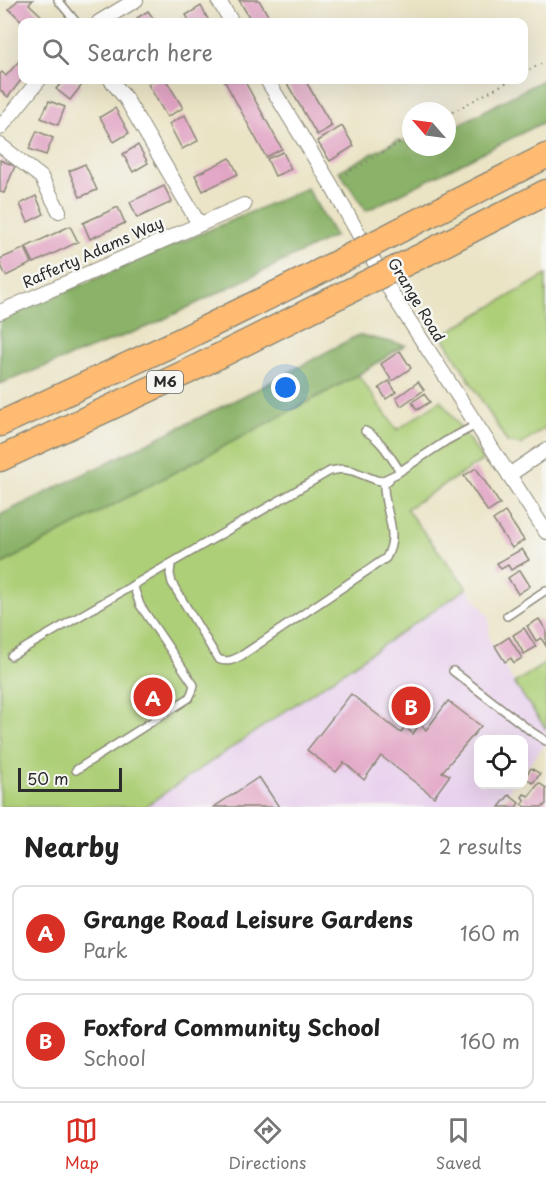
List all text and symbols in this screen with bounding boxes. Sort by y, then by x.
search box [18,18,528,84]
icon: search [39,35,72,68]
text: Search here [87,35,213,68]
north arrow [402,102,456,156]
street label: Rafferty Adams Way [18,210,167,293]
street label: Grange Road [383,253,452,346]
road number: M6 [147,371,183,393]
your location [271,373,300,402]
pin: A [134,674,172,720]
pin: B [392,684,430,728]
map controls [474,735,528,789]
button: locate [474,735,528,789]
scale bar [18,765,122,792]
text: 50 m [27,766,68,790]
text: Nearby [24,827,119,866]
text: 2 results [439,831,522,861]
text: Grange Road Leisure Gardens [83,902,413,935]
text: A [38,918,53,948]
text: 160 m [460,918,520,948]
text: Park [83,935,128,965]
text: Foxford Community School [83,1010,380,1043]
text: B [39,1026,52,1056]
text: 160 m [460,1026,520,1056]
text: School [83,1043,146,1073]
tab: Map [65,1114,99,1174]
tab: Directions [228,1114,306,1174]
tab: Saved [436,1114,481,1174]

